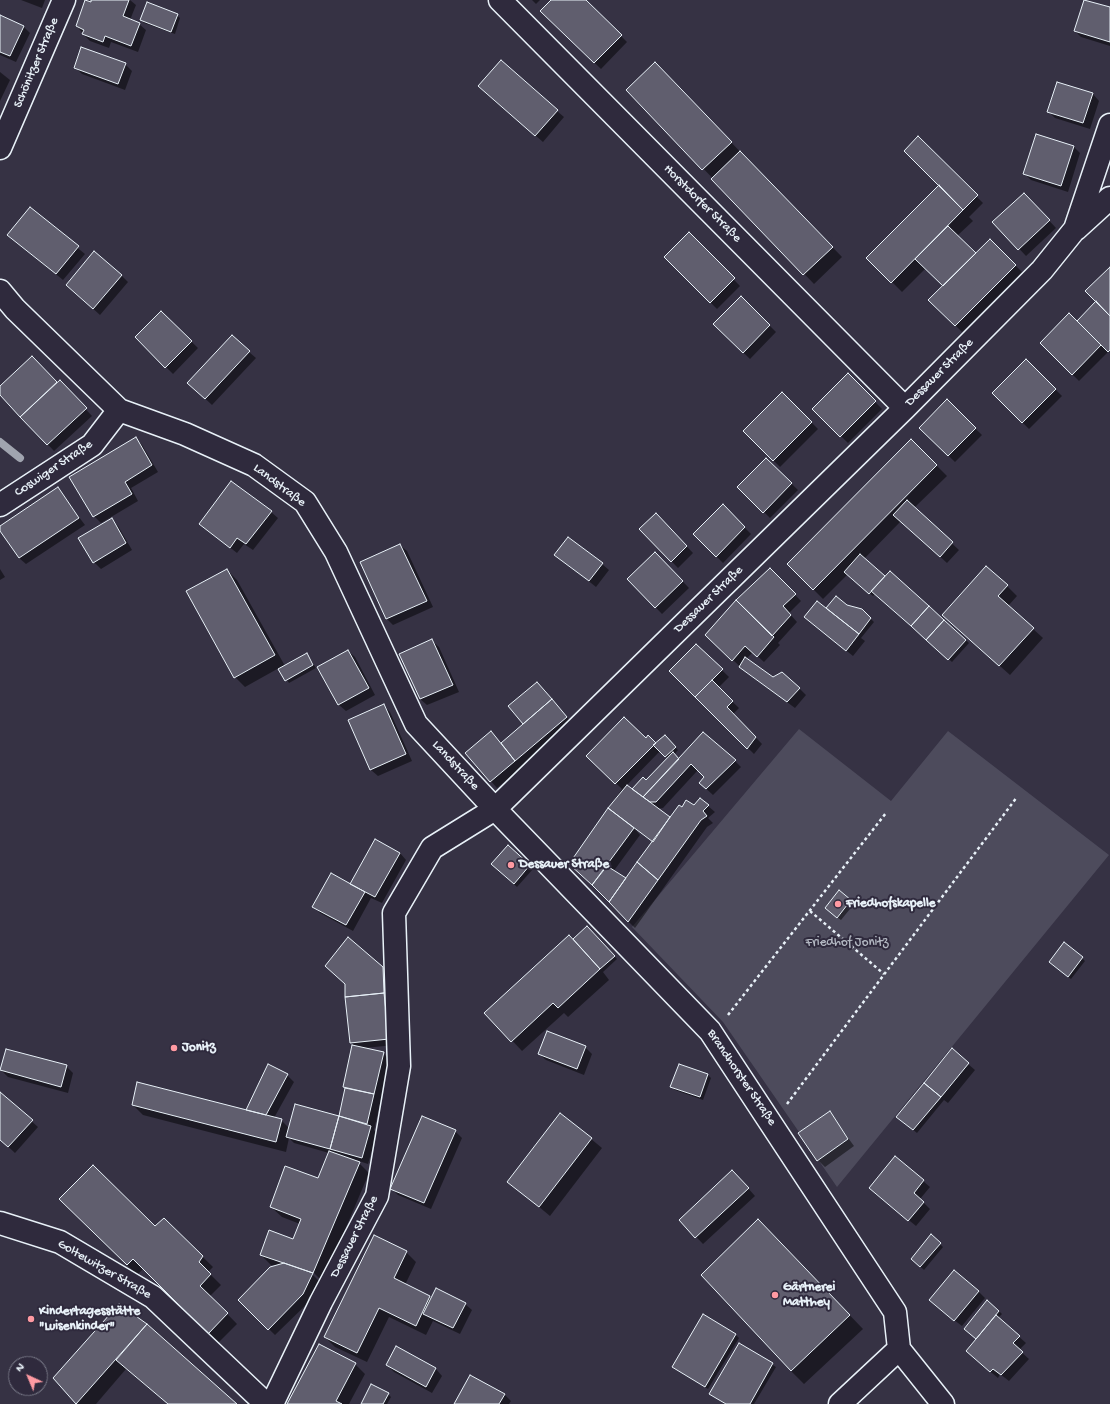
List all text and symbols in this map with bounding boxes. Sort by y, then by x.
street label: Schönitzer Straße [11,16,63,110]
street label: Horstdorfer Straße [660,162,744,246]
street label: Dessauer Straße [903,336,977,410]
street label: Coswiger Straße [12,437,96,501]
street label: Landstraße [249,461,309,511]
street label: Dessauer Straße [671,563,747,637]
street label: Landstraße [428,738,482,794]
place label: Dessauer Straße [519,857,609,873]
marker: Dessauer Straße [506,860,516,870]
place label: Friedhofskapelle [846,896,935,912]
marker: Friedhofskapelle [833,899,843,909]
park label: Friedhof Jonitz [806,935,888,951]
street label: Brandhorster Straße [703,1027,779,1129]
place label: Jonitz [182,1040,216,1056]
marker: Jonitz [169,1043,179,1053]
street label: Dessauer Straße [328,1193,382,1281]
street label: Goltewitzer Straße [54,1237,154,1303]
place label: Gärtnerei Matthey [783,1280,835,1311]
marker: Gärtnerei Matthey [770,1290,780,1300]
place label: Kindertagesstätte "Luisenkinder" [39,1304,140,1335]
marker: Kindertagesstätte "Luisenkinder" [26,1314,36,1324]
north arrow [8,1356,48,1396]
text: N [14,1361,27,1375]

